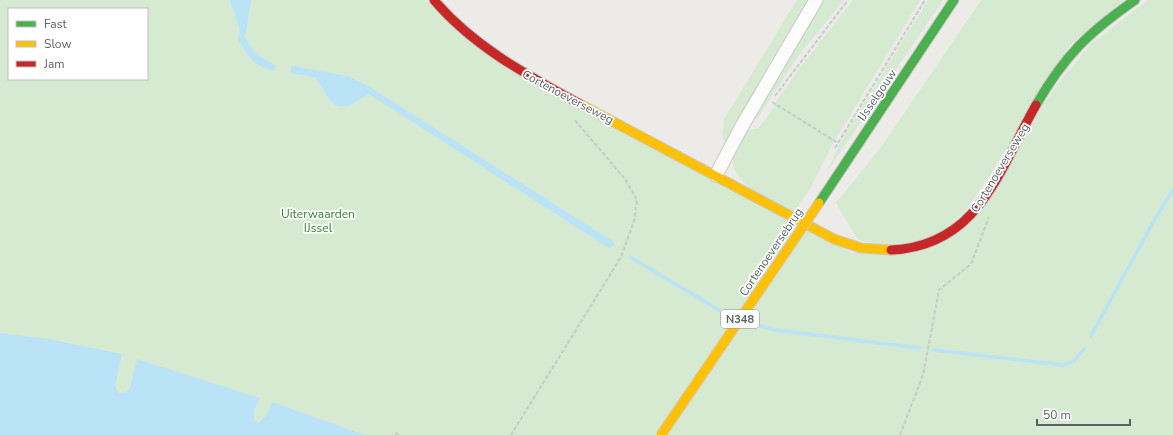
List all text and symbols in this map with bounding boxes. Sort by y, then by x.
legend [8,8,148,80]
text: Fast [44,16,67,32]
text: Slow [44,36,72,52]
text: Jam [43,56,65,72]
street label: Cortenoeverseweg [519,66,617,128]
street label: IJsselgouw [854,66,900,124]
street label: Cortenoeverseweg [967,120,1033,216]
street label: Cortenoeversebrug [736,205,806,299]
park label: Uiterwaarden IJssel [281,206,355,236]
road number: N348 [721,310,759,328]
scale bar [1037,401,1130,427]
text: 50 m [1043,407,1071,423]

